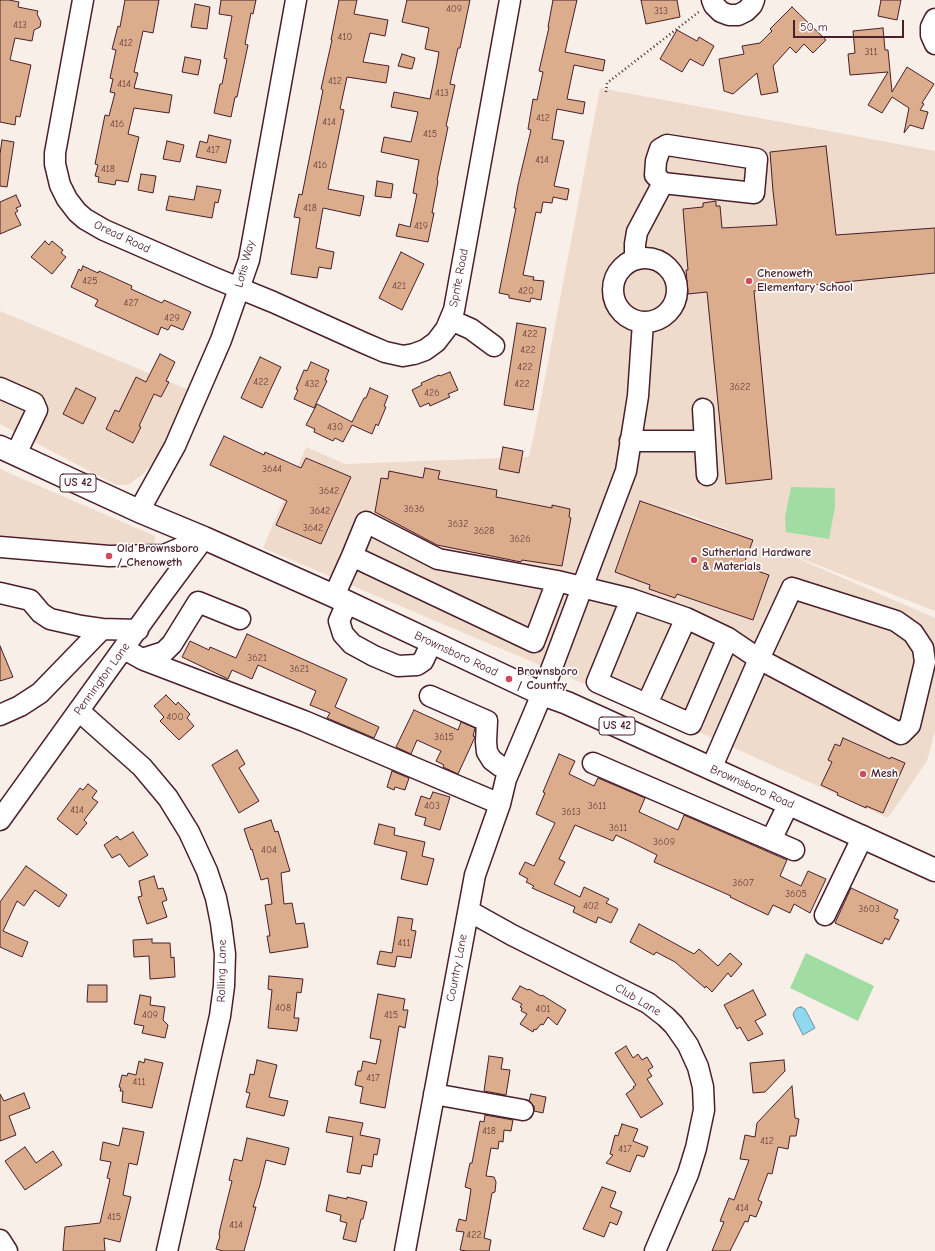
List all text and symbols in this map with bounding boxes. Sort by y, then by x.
house number: 409 [446,3,462,15]
house number: 313 [654,5,668,17]
scale bar [795,12,906,38]
house number: 413 [13,19,27,31]
text: 50 m [800,20,828,34]
house number: 410 [338,31,352,43]
house number: 412 [119,37,133,49]
house number: 311 [865,46,877,58]
house number: 412 [328,75,342,87]
house number: 414 [117,78,131,90]
house number: 413 [435,87,449,99]
house number: 412 [536,112,550,124]
house number: 414 [322,116,336,128]
house number: 416 [110,118,124,130]
house number: 415 [423,128,437,140]
house number: 417 [206,144,220,156]
house number: 414 [535,154,549,166]
house number: 416 [313,159,327,171]
house number: 418 [101,163,115,175]
house number: 418 [303,202,317,214]
street label: Oread Road [91,218,153,256]
house number: 419 [414,220,428,232]
street label: Lotis Way [232,239,258,289]
street label: Sprite Road [446,247,472,309]
place label: Chenoweth Elementary School [757,267,853,295]
house number: 425 [82,275,98,287]
marker: Chenoweth Elementary School [744,276,754,286]
house number: 421 [392,280,406,292]
house number: 420 [518,285,534,297]
house number: 427 [124,297,138,309]
house number: 429 [164,312,180,324]
house number: 422 [522,328,538,340]
house number: 422 [520,344,536,356]
house number: 422 [517,361,533,373]
house number: 422 [253,376,269,388]
house number: 432 [304,378,320,390]
house number: 422 [514,378,530,390]
house number: 3622 [730,381,750,393]
house number: 426 [424,387,440,399]
house number: 430 [327,421,343,433]
house number: 3644 [262,463,282,475]
road number: US 42 [60,474,96,492]
house number: 3642 [319,485,339,497]
house number: 3636 [404,503,424,515]
house number: 3642 [310,505,330,517]
house number: 3632 [448,518,468,530]
house number: 3642 [303,522,323,534]
house number: 3628 [474,525,494,537]
house number: 3626 [509,533,531,545]
place label: Old Brownsboro / Chenoweth [117,542,199,570]
place label: Sutherland Hardware & Materials [702,546,811,574]
marker: Old Brownsboro / Chenoweth [104,551,114,561]
marker: Sutherland Hardware & Materials [689,555,699,565]
street label: Brownsboro Road [412,628,500,680]
street label: Pennington Lane [71,640,133,718]
house number: 3621 [247,652,267,664]
house number: 3621 [289,663,309,675]
place label: Brownsboro / Country [517,665,578,693]
marker: Brownsboro / Country [504,674,514,684]
house number: 400 [166,711,184,723]
road number: US 42 [599,717,635,735]
house number: 3615 [434,731,454,743]
street label: Brownsboro Road [708,762,796,812]
place label: Mesh [871,767,898,781]
marker: Mesh [858,769,868,779]
house number: 403 [424,800,440,812]
house number: 3611 [588,800,606,812]
house number: 414 [70,804,84,816]
house number: 3613 [561,806,581,818]
house number: 3611 [609,822,627,834]
house number: 3609 [653,836,675,848]
house number: 404 [261,844,277,856]
house number: 3607 [732,877,754,889]
house number: 3605 [785,888,807,900]
house number: 402 [583,900,599,912]
house number: 3603 [858,903,880,915]
street label: Country Lane [443,933,471,1003]
house number: 411 [398,937,410,949]
street label: Rolling Lane [214,939,230,1003]
street label: Club Lane [612,981,664,1019]
house number: 408 [275,1002,291,1014]
house number: 401 [536,1003,550,1015]
house number: 409 [142,1009,158,1021]
house number: 415 [384,1009,398,1021]
house number: 417 [366,1072,380,1084]
house number: 411 [133,1076,145,1088]
house number: 418 [482,1125,496,1137]
house number: 412 [760,1135,774,1147]
house number: 417 [618,1143,632,1155]
house number: 414 [735,1202,749,1214]
house number: 415 [107,1211,121,1223]
house number: 414 [229,1219,243,1231]
house number: 422 [466,1229,482,1241]

